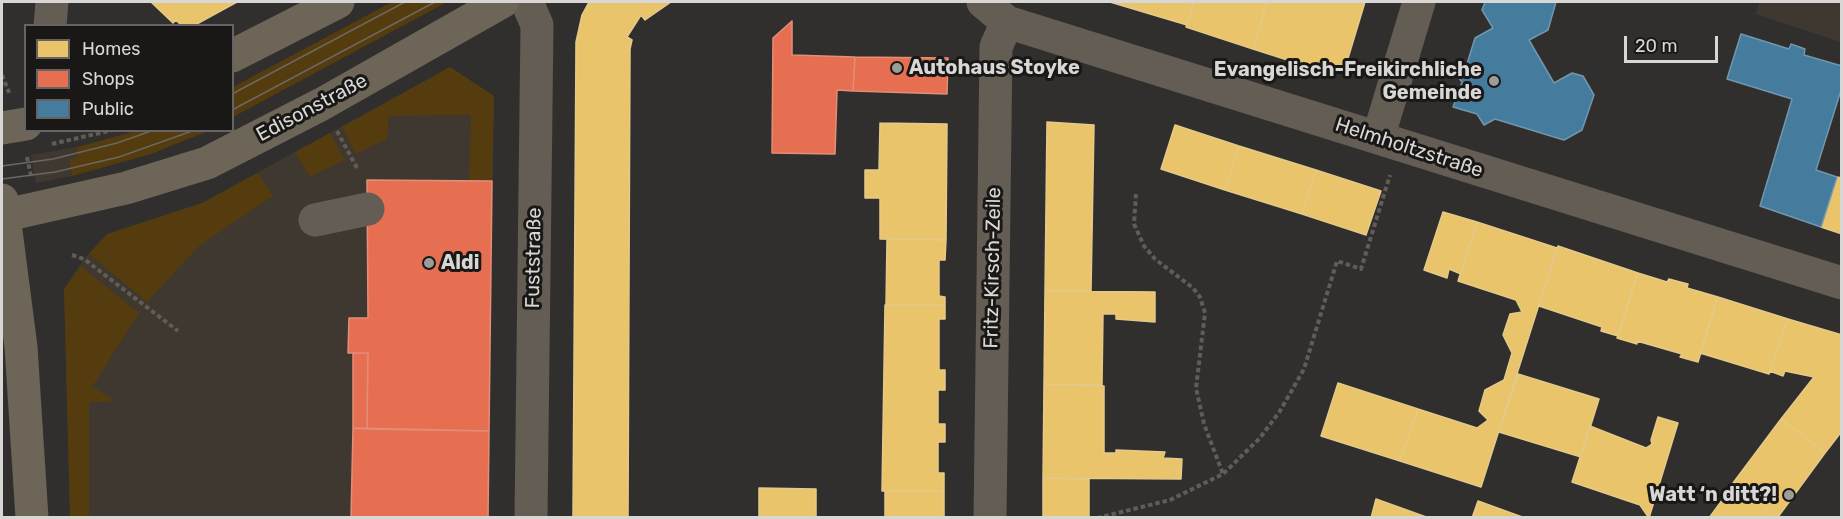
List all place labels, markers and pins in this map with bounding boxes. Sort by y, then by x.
place label: Autohaus Stoyke [909,56,1080,80]
place label: Evangelisch-Freikirchliche Gemeinde [1214,58,1482,105]
marker: Autohaus Stoyke [890,61,904,75]
marker: Evangelisch-Freikirchliche Gemeinde [1487,74,1501,88]
place label: Aldi [441,251,479,275]
marker: Aldi [422,256,436,270]
place label: Watt ‘n ditt?! [1649,483,1777,507]
marker: Watt ‘n ditt?! [1782,488,1796,502]

